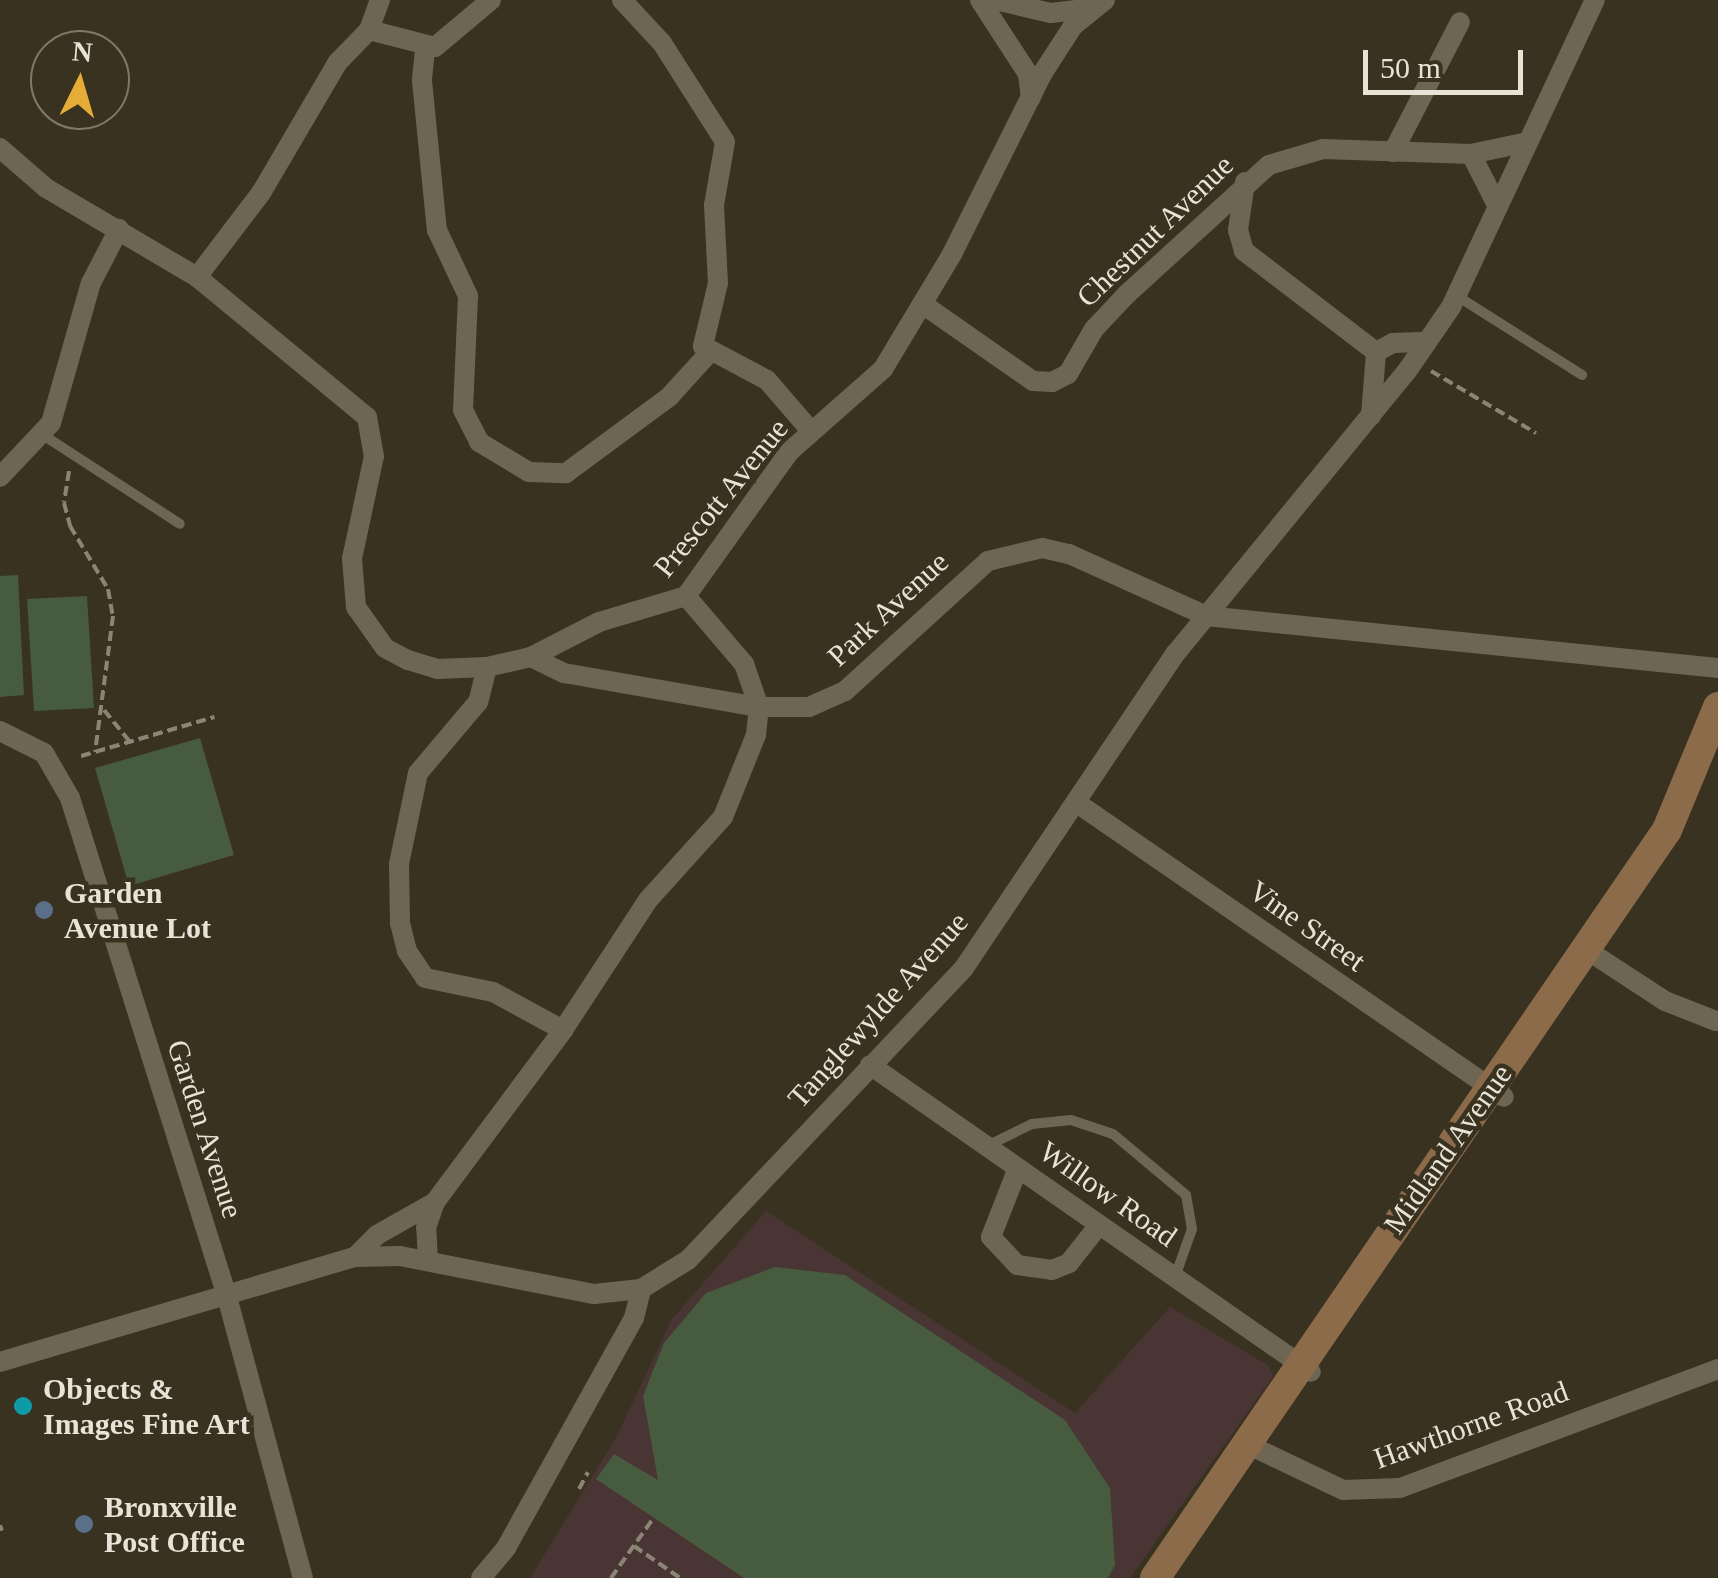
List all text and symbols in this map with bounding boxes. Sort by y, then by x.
north arrow [30,30,130,130]
scale bar [1368,30,1528,92]
text: N [71,35,94,68]
text: 50 m [1380,51,1441,84]
street label: Chestnut Avenue [1069,147,1241,315]
street label: Prescott Avenue [646,411,796,585]
street label: Park Avenue [820,543,956,675]
street label: Vine Street [1242,873,1372,979]
place label: Garden Avenue Lot [64,875,211,946]
marker: Garden Avenue Lot [33,899,55,921]
street label: Tanglewylde Avenue [780,904,976,1116]
street label: Garden Avenue [159,1035,251,1223]
street label: Midland Avenue [1376,1057,1520,1241]
street label: Willow Road [1032,1133,1184,1255]
place label: Objects & Images Fine Art [43,1371,251,1442]
street label: Hawthorne Road [1369,1373,1573,1477]
marker: Objects & Images Fine Art [12,1395,34,1417]
place label: Bronxville Post Office [104,1489,245,1560]
marker: Bronxville Post Office [73,1513,95,1535]

